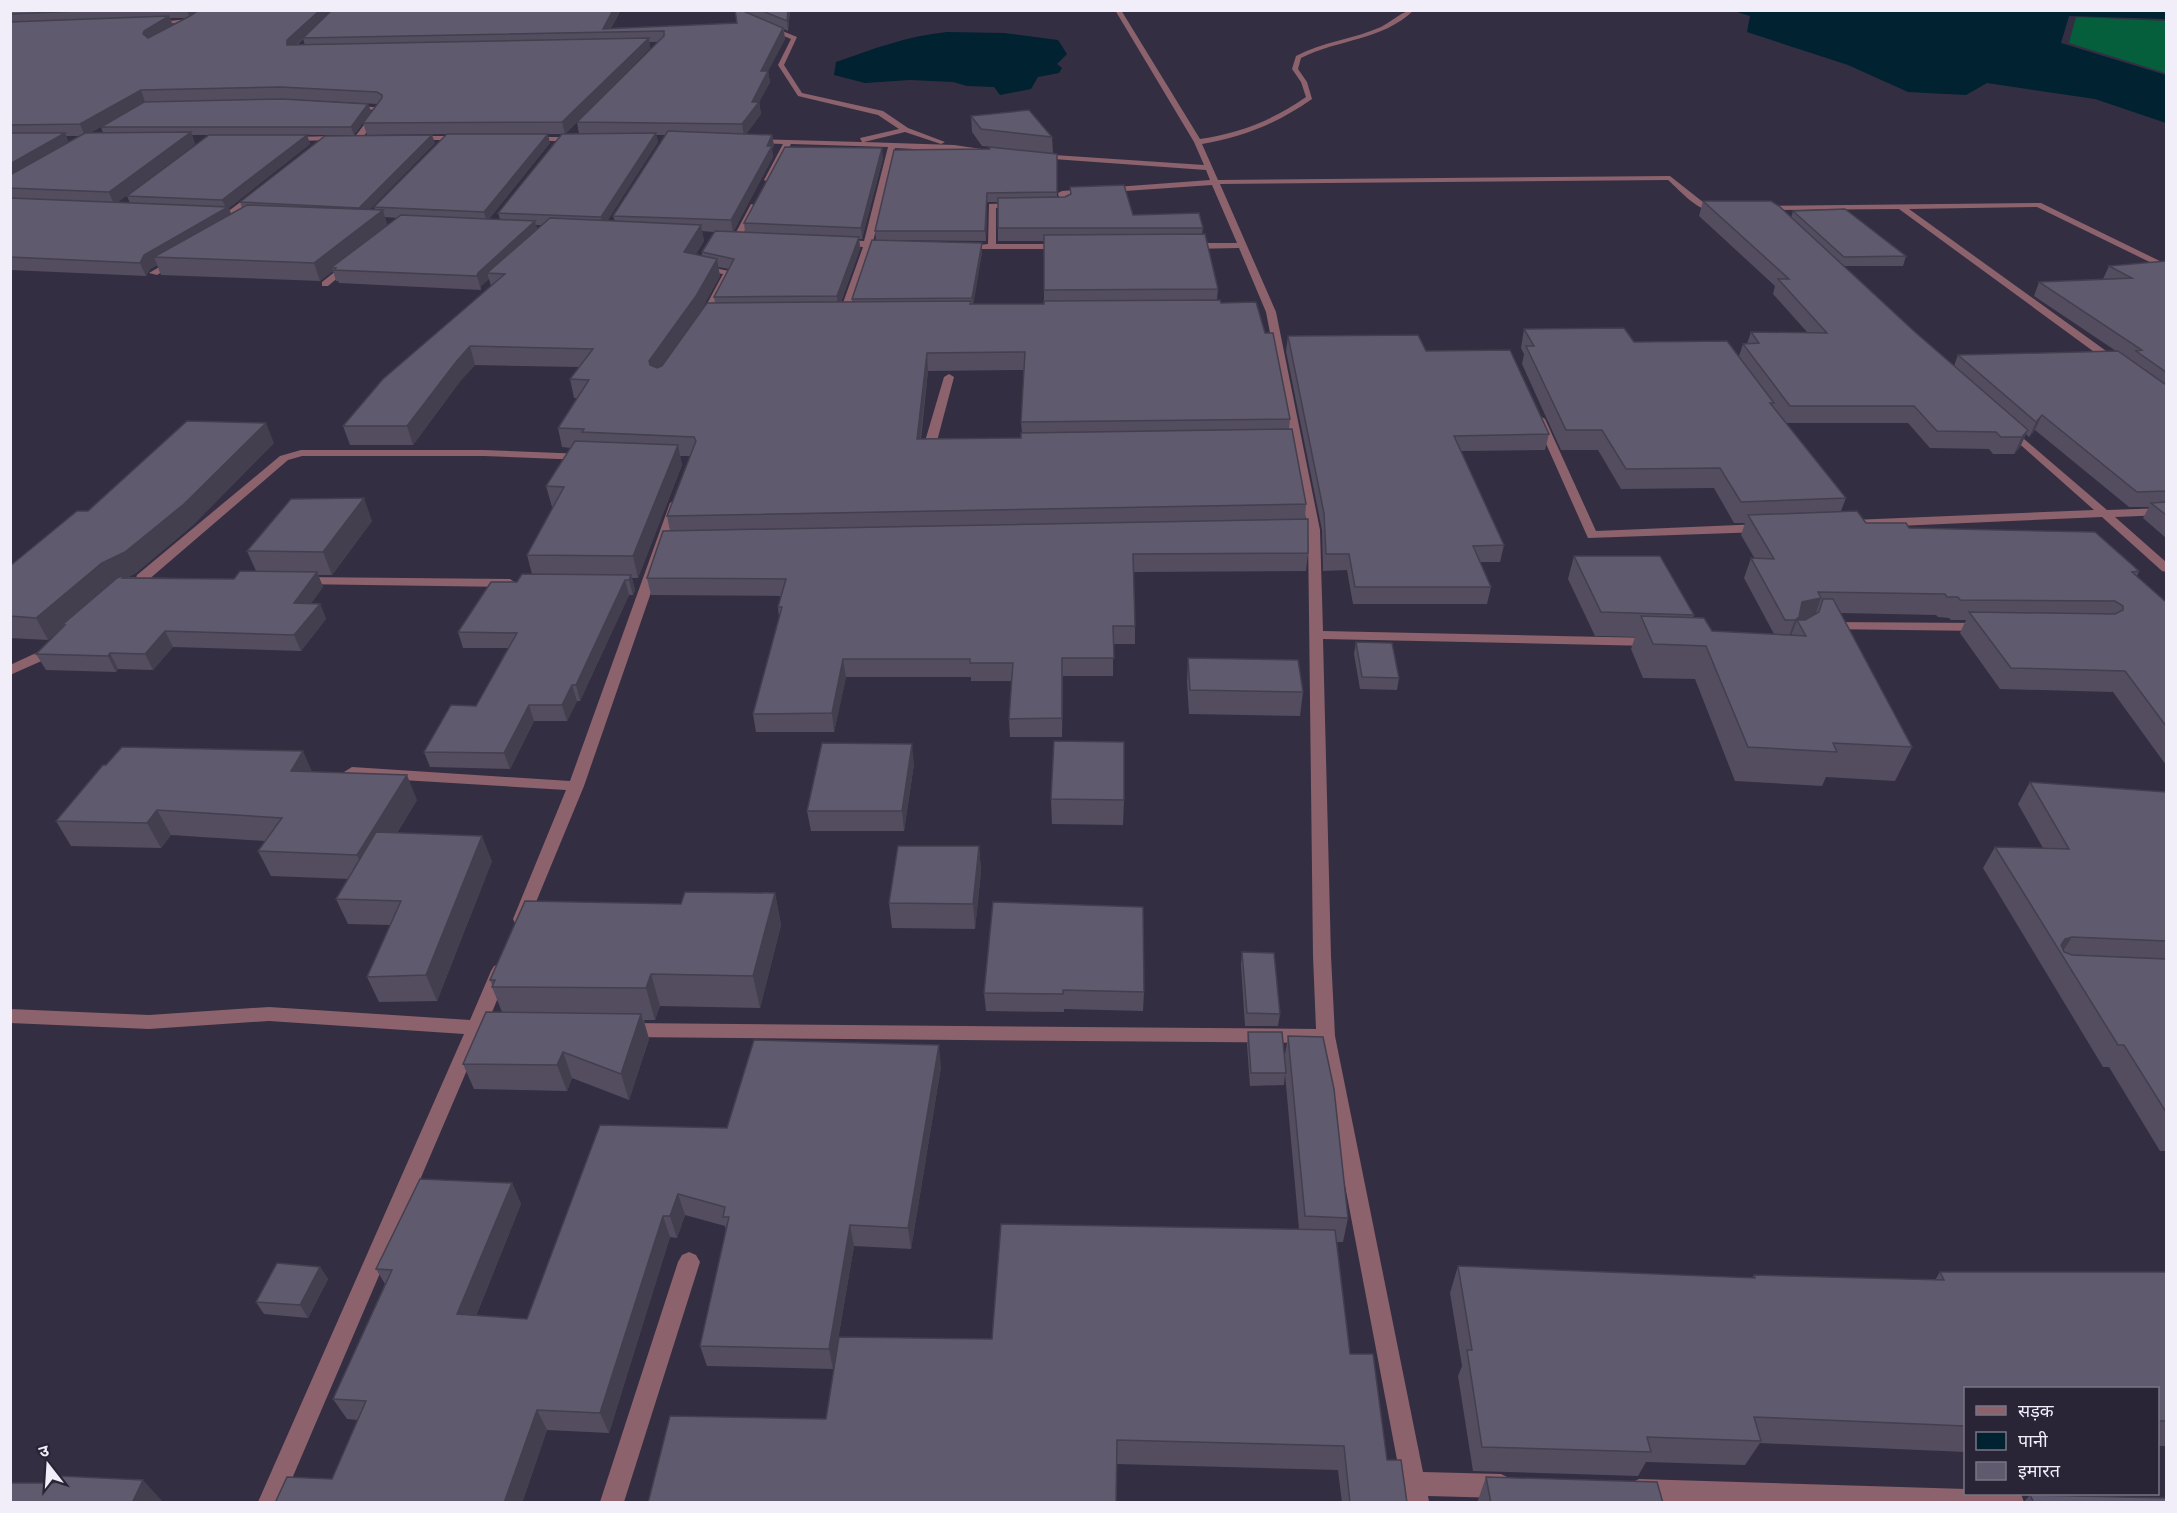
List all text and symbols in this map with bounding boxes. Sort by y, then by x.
legend [1964,1387,2159,1495]
text: सड़क [2018,1397,2055,1424]
text: पानी [2018,1427,2048,1454]
north arrow [18,1435,78,1495]
text: उ [36,1438,52,1464]
text: इमारत [2018,1457,2061,1484]

